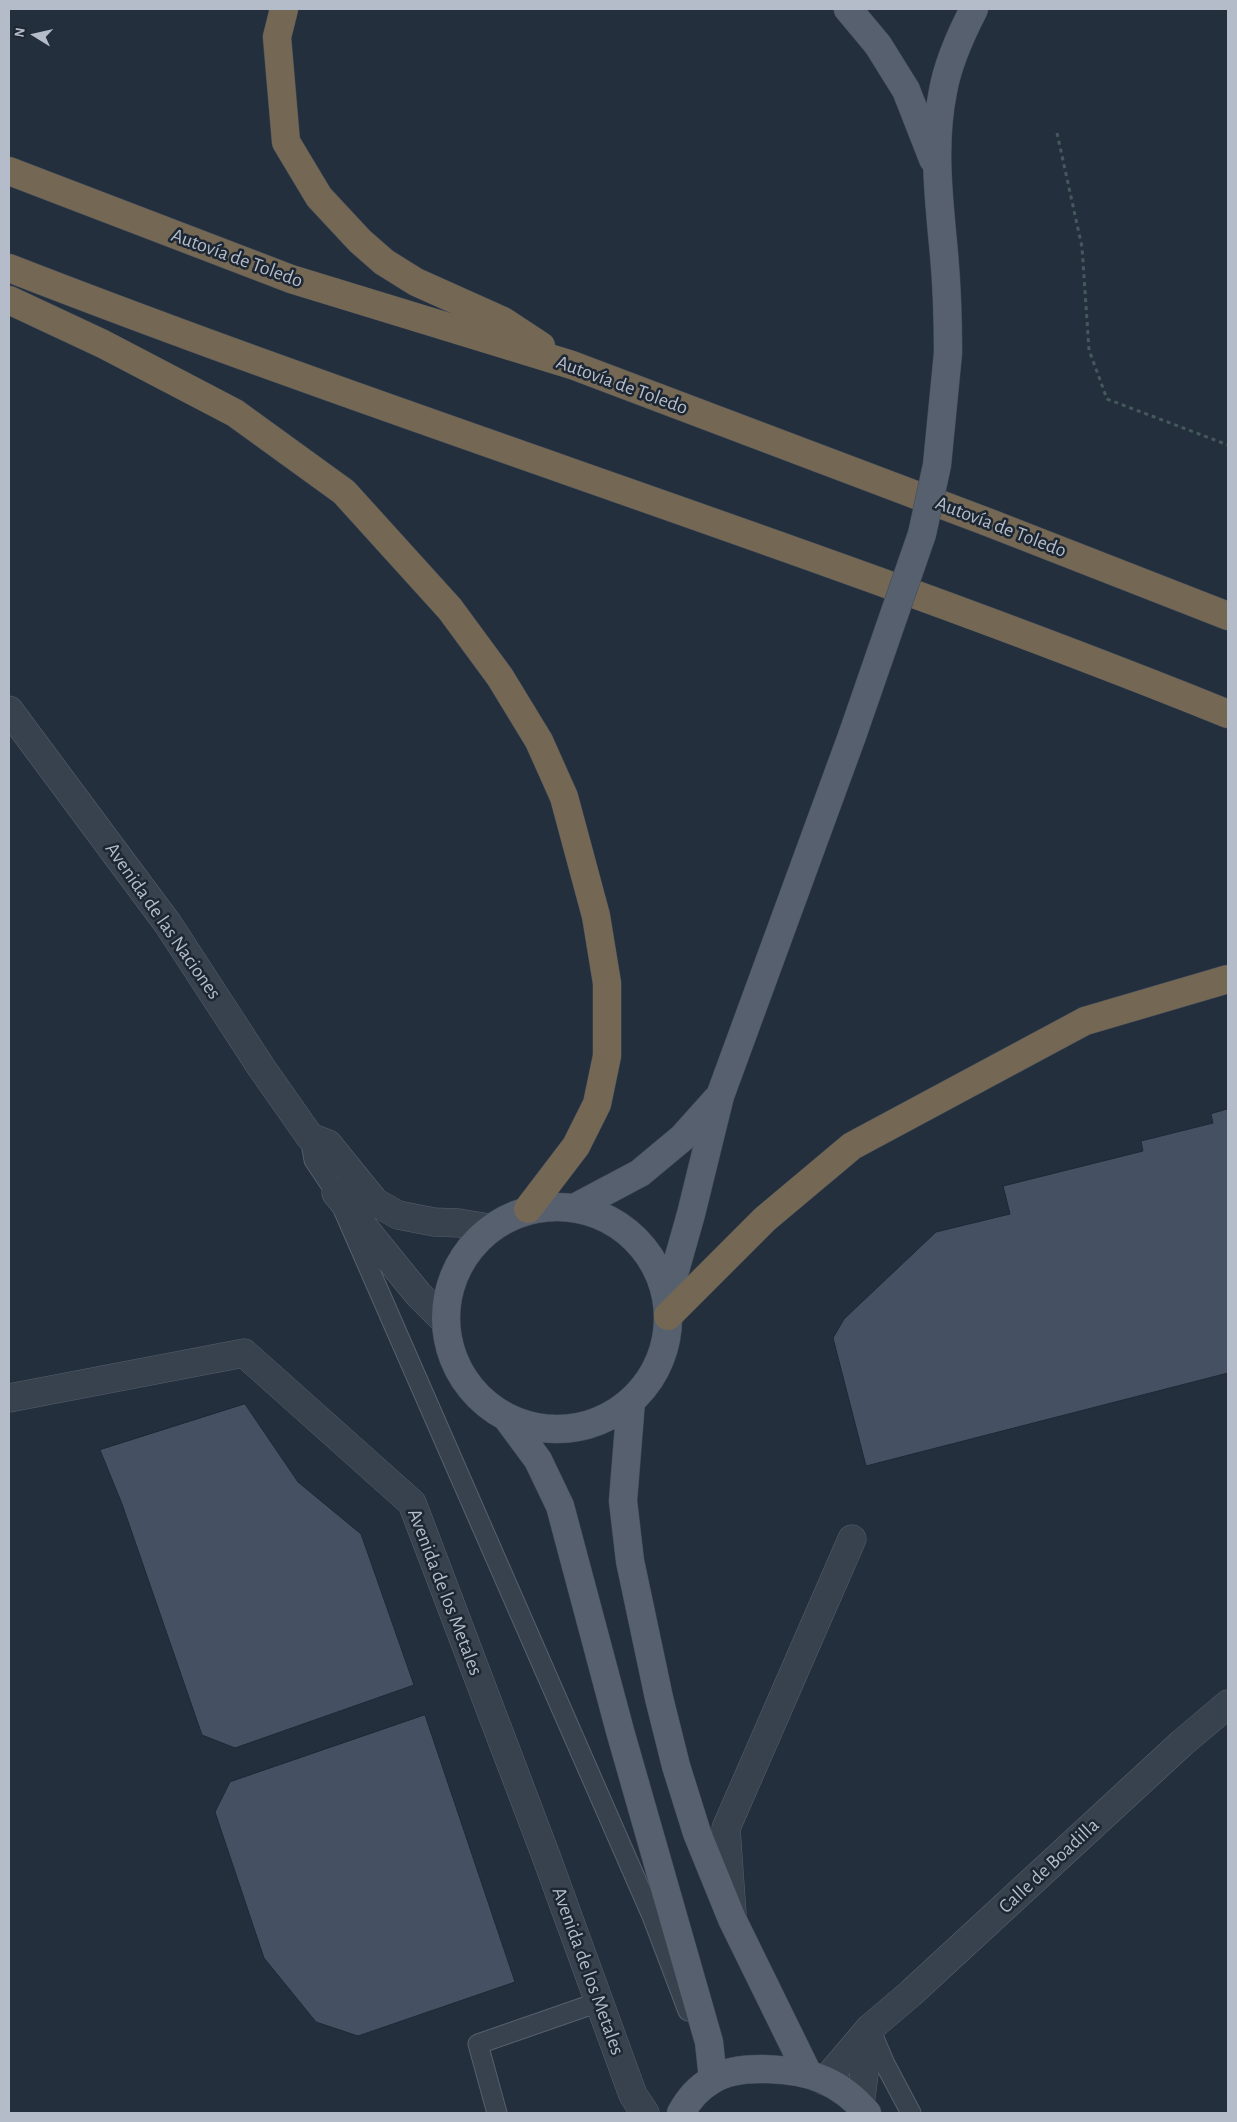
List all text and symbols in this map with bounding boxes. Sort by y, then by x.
north arrow [10,10,60,60]
text: N [12,26,28,38]
street label: Autovía de Toledo [168,223,306,293]
street label: Autovía de Toledo [553,350,691,420]
street label: Autovía de Toledo [932,491,1070,563]
street label: Avenida de las Naciones [100,838,226,1004]
street label: Avenida de los Metales [402,1505,488,1679]
street label: Calle de Boadilla [994,1813,1104,1919]
street label: Avenida de los Metales [546,1884,630,2058]

